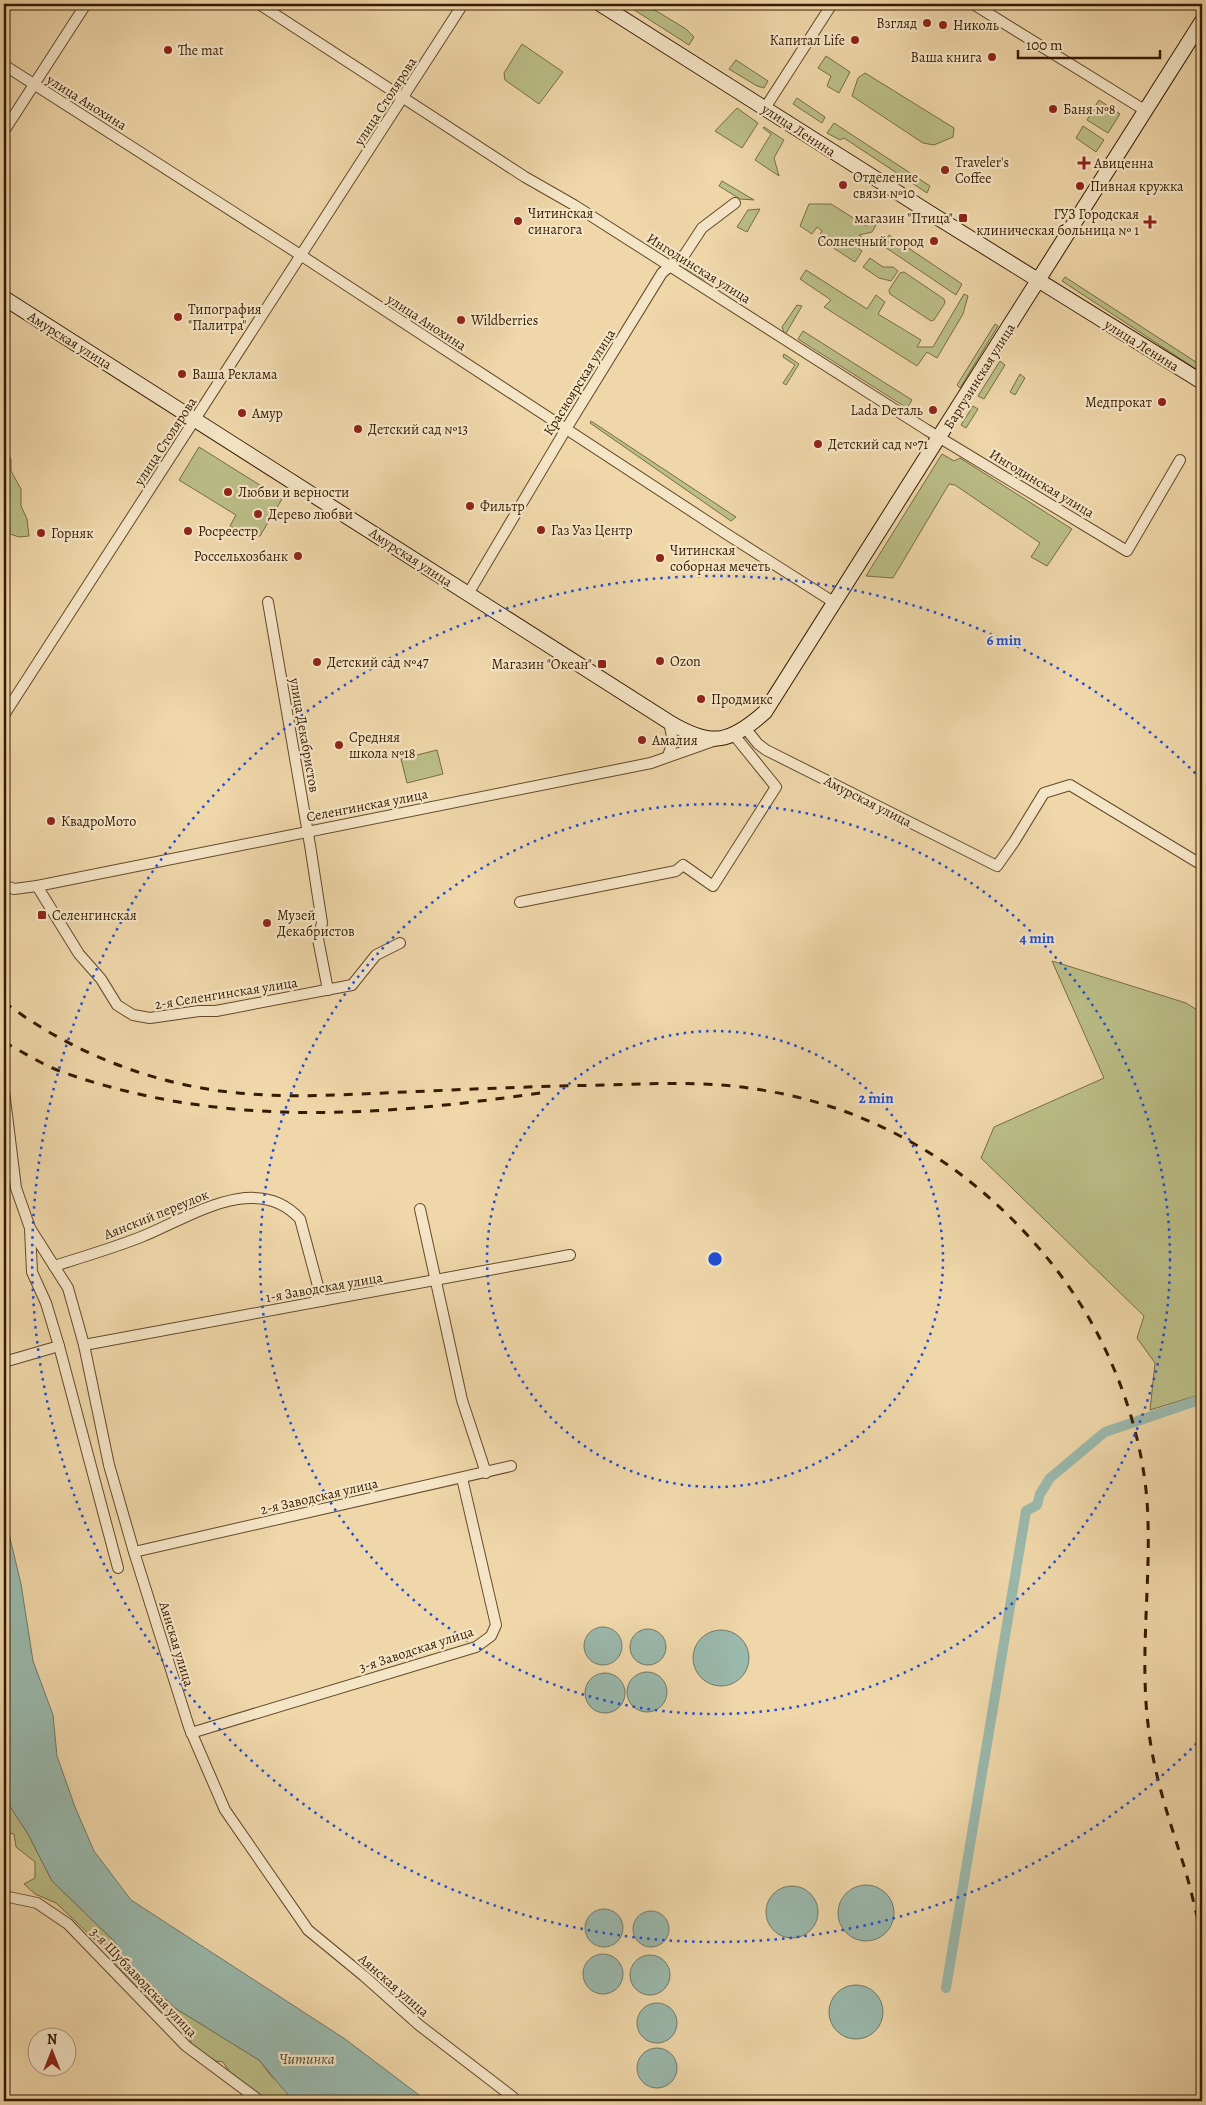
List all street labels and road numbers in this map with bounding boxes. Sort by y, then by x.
street label: улица Столярова [349,53,421,150]
street label: улица Анохина [42,70,131,135]
street label: улица Ленина [757,99,840,162]
street label: Ингодинская улица [643,229,755,308]
street label: улица Анохина [383,289,471,355]
street label: Амурская улица [23,306,116,374]
street label: улица Ленина [1100,314,1183,376]
street label: Баргузинская улица [939,319,1020,433]
street label: Красноярская улица [539,325,620,439]
street label: улица Столярова [129,393,201,490]
street label: Ингодинская улица [986,445,1098,523]
street label: Амурская улица [365,523,457,592]
street label: улица Декабристов [285,675,324,794]
street label: Амурская улица [820,771,915,832]
street label: Селенгинская улица [305,784,430,827]
street label: 2-я Селенгинская улица [153,973,299,1014]
street label: Аянский переулок [100,1185,211,1244]
street label: 1-я Заводская улица [264,1268,385,1307]
street label: 2-я Заводская улица [258,1474,380,1519]
street label: Аянская улица [154,1598,199,1689]
street label: 3-я Заводская улица [356,1622,476,1677]
street label: 3-я Шубзаводская улица [86,1923,202,2042]
street label: Аянская улица [354,1949,433,2022]

